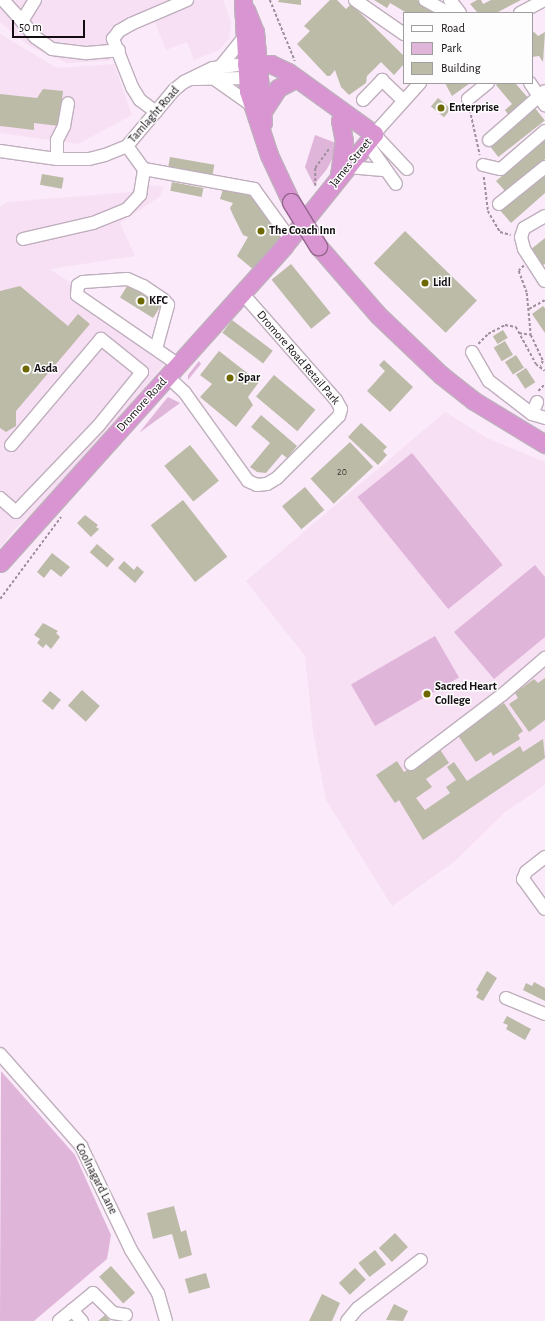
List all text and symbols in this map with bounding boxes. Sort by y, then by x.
scale bar [14,12,87,38]
legend [403,12,533,84]
text: 50 m [19,21,42,33]
text: Road [441,22,465,34]
text: Park [441,42,462,54]
text: Building [441,62,481,74]
street label: Tamlaght Road [125,84,183,146]
place label: Enterprise [449,101,499,115]
marker: Enterprise [436,103,446,113]
street label: James Street [327,136,375,190]
place label: The Coach Inn [269,224,336,238]
marker: The Coach Inn [256,226,266,236]
place label: Lidl [433,276,451,290]
marker: Lidl [420,278,430,288]
place label: KFC [149,294,168,308]
marker: KFC [136,296,146,306]
street label: Dromore Road Retail Park [253,308,343,408]
place label: Asda [34,362,58,376]
marker: Asda [21,364,31,374]
place label: Spar [238,371,260,385]
marker: Spar [225,373,235,383]
street label: Dromore Road [114,375,170,435]
house number: 20 [337,467,347,479]
place label: Sacred Heart College [435,680,497,708]
marker: Sacred Heart College [422,689,432,699]
street label: Coolnagard Lane [72,1141,120,1217]

